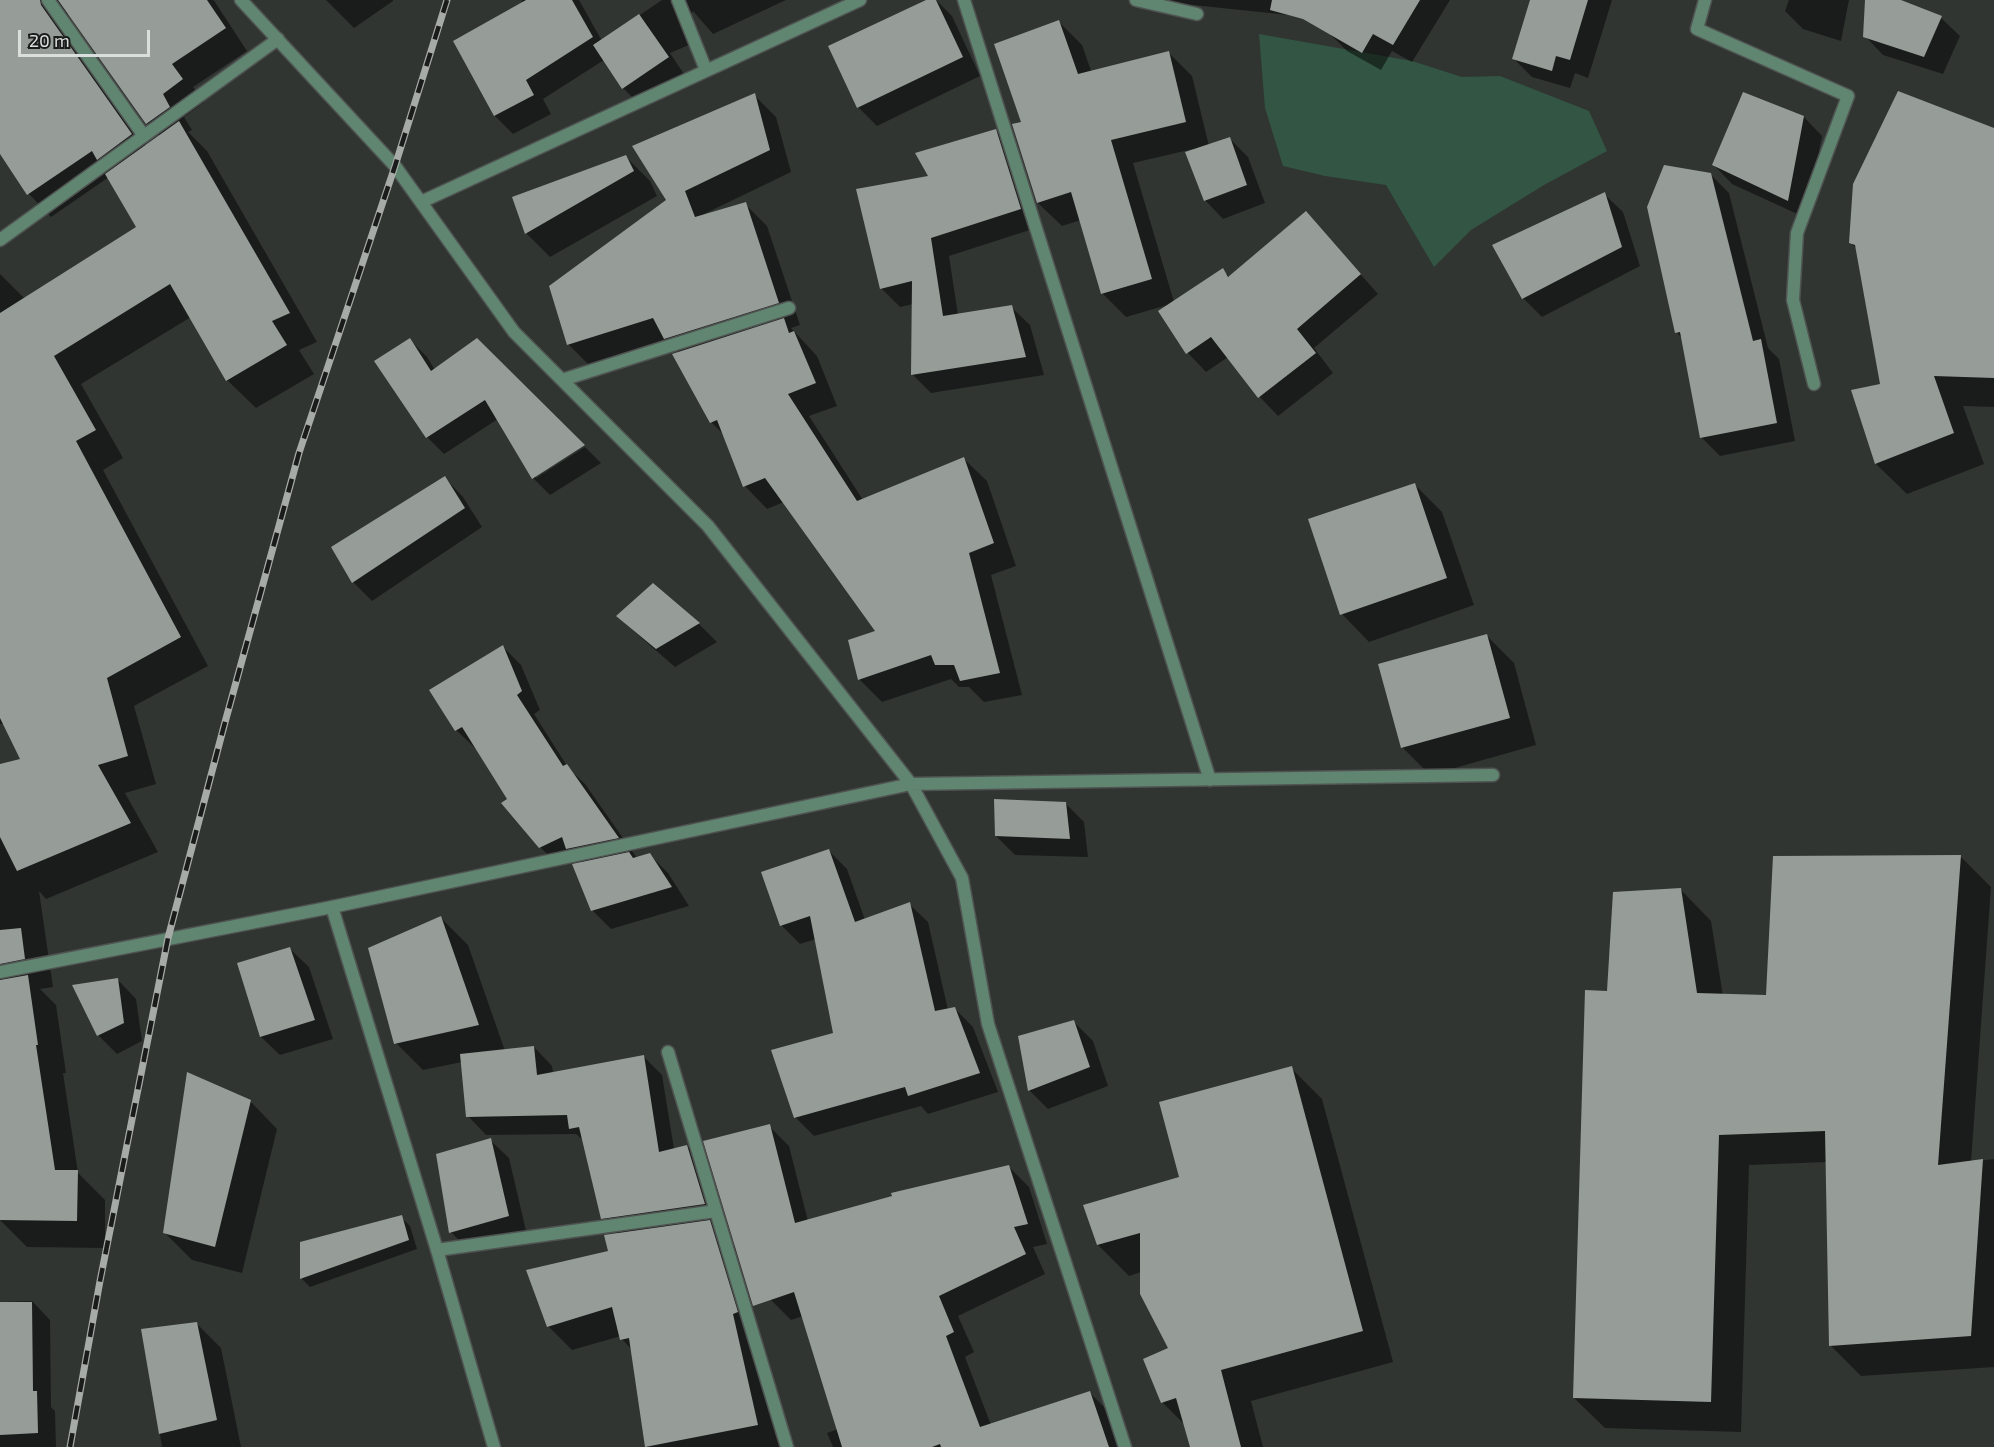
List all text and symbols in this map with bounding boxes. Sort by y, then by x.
scale bar [21,18,153,56]
text: 20 m [29,29,70,51]

